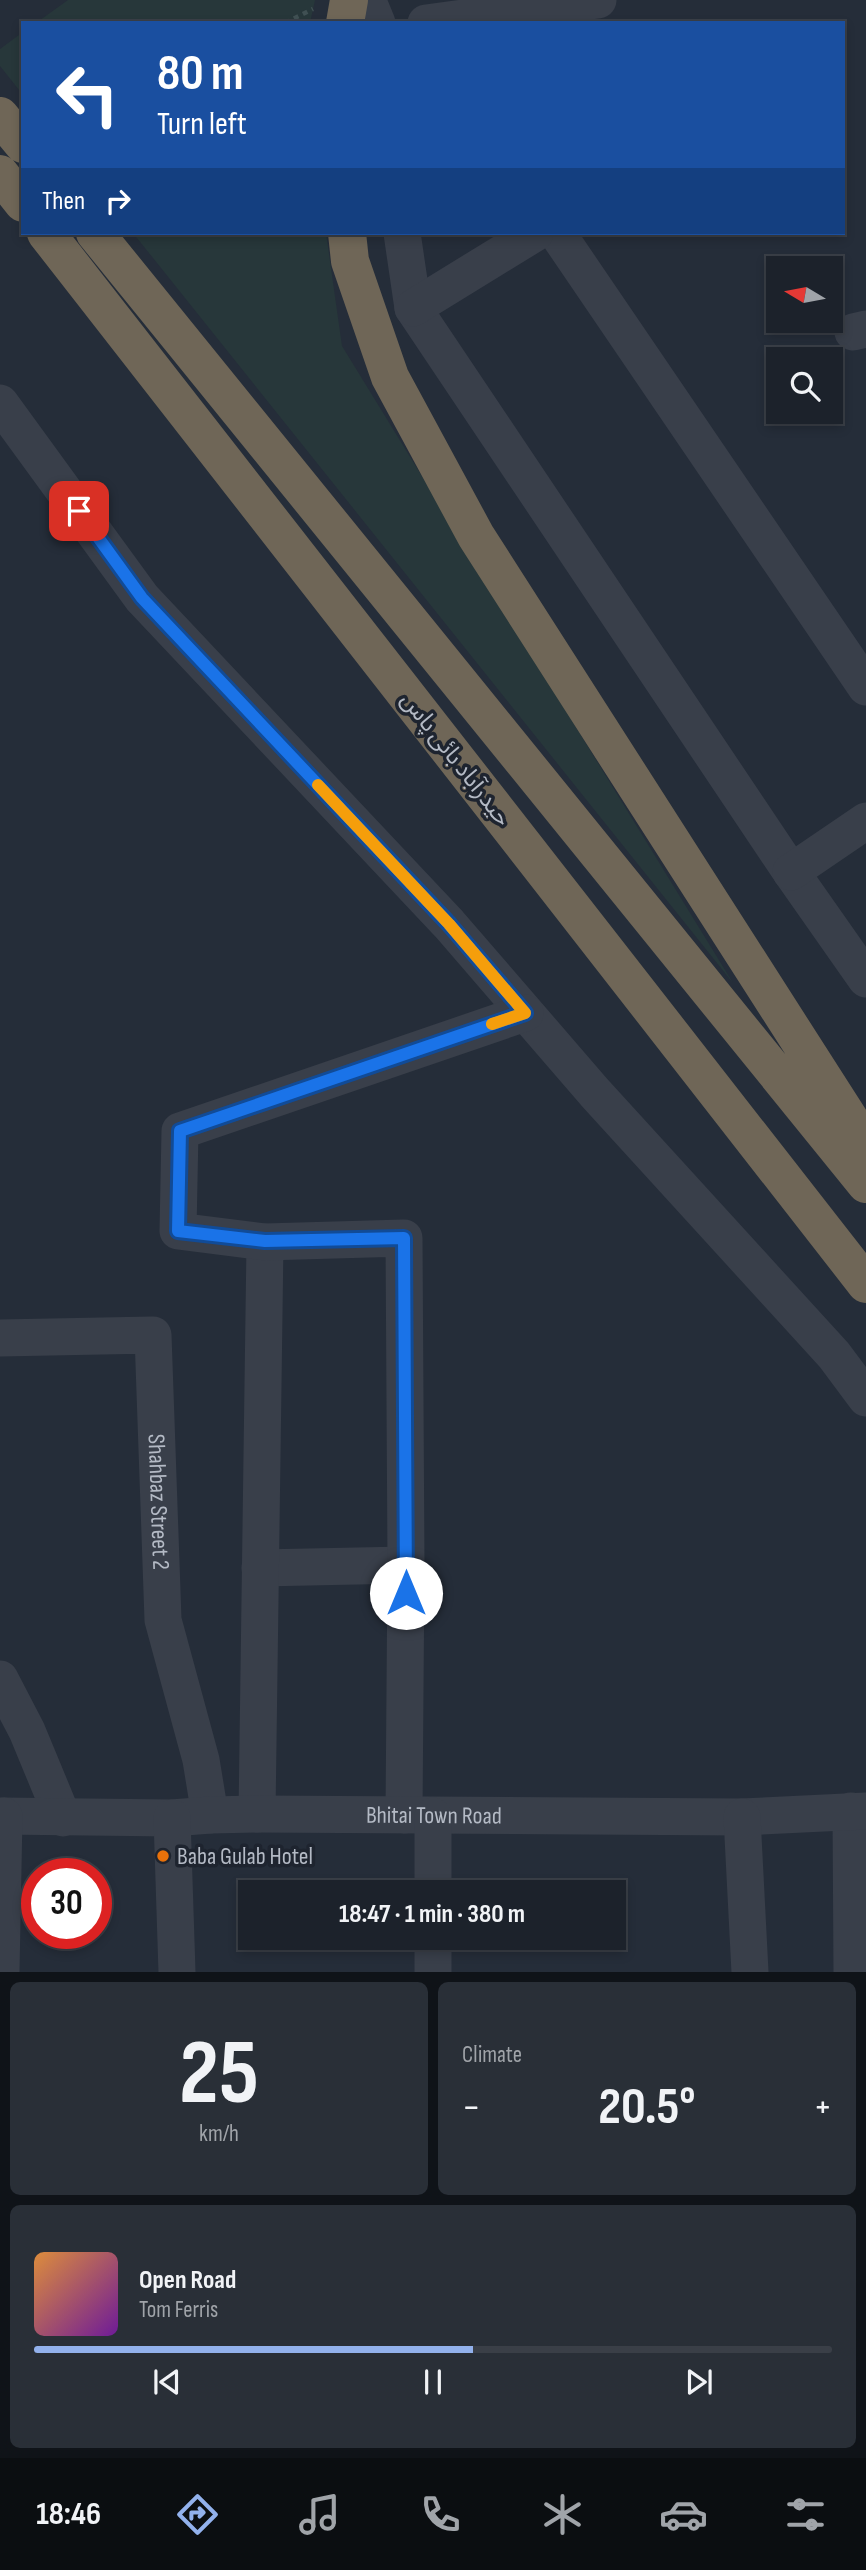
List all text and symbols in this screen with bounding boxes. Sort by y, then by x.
text: 80 m [157,45,244,104]
icon: left [42,49,133,140]
text: Turn left [157,105,247,144]
icon: right [99,182,137,220]
text: Then [42,186,85,217]
north arrow [766,256,844,332]
map controls [766,256,843,424]
button: search [766,347,843,424]
pin [49,481,109,541]
icon: arrive [60,492,98,530]
street label: حیدرآباد بائی پاس [394,686,518,832]
street label: Shahbaz Street 2 [142,1433,176,1570]
position arrow [369,1556,443,1630]
street label: Bhitai Town Road [366,1800,502,1830]
place label: Baba Gulab Hotel [177,1842,313,1871]
marker: Baba Gulab Hotel [155,1848,171,1864]
speed limit sign: 30 [21,1858,112,1949]
text: 18:47 · 1 min · 380 m [339,1899,525,1930]
text: 25 [179,2020,259,2129]
text: Climate [462,2041,522,2069]
text: 20.5° [598,2076,696,2139]
text: − [462,2085,481,2130]
text: + [813,2085,832,2130]
text: km/h [199,2120,239,2148]
text: Open Road [139,2265,236,2296]
text: Tom Ferris [139,2296,218,2324]
icon: previous [148,2363,186,2401]
icon: pause [414,2363,452,2401]
icon: next [680,2363,718,2401]
icon: directions [173,2490,222,2539]
icon: music [295,2490,344,2539]
icon: phone [416,2490,465,2539]
icon: climate [538,2490,587,2539]
icon: car [659,2490,708,2539]
icon: filters [781,2490,830,2539]
text: 18:46 [36,2495,101,2534]

